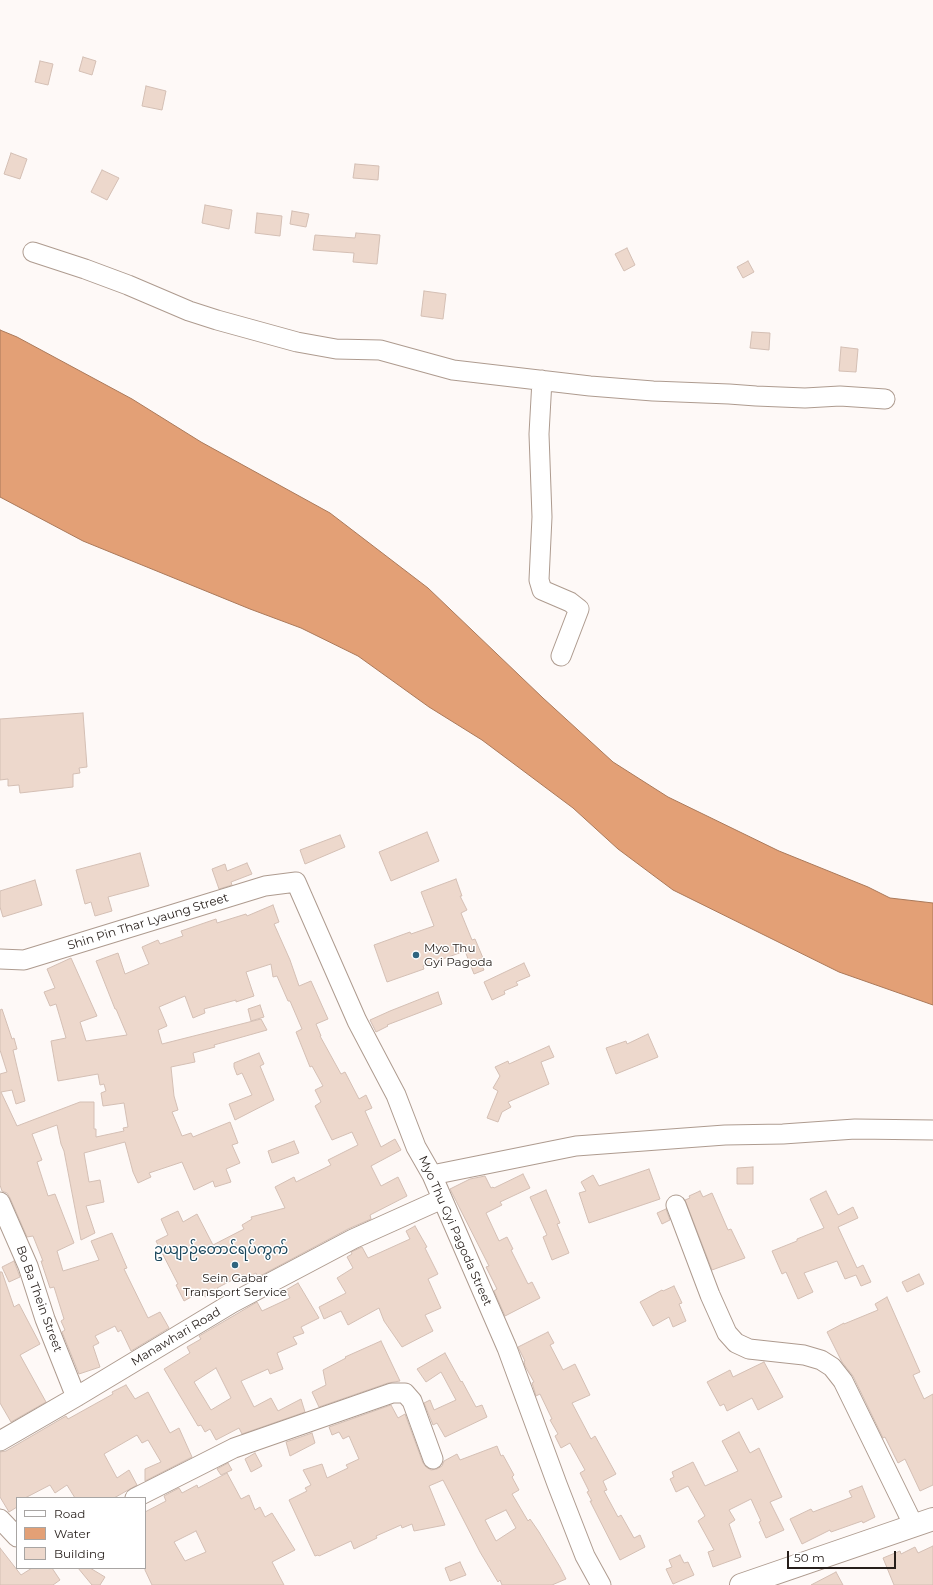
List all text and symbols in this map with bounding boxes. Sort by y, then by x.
street label: Shin Pin Thar Lyaung Street [66,891,230,953]
place label: Myo Thu Gyi Pagoda [424,941,493,969]
marker: Myo Thu Gyi Pagoda [411,950,421,960]
street label: Myo Thu Gyi Pagoda Street [415,1154,495,1308]
district label: ဥယျာဉ်တောင်ရပ်ကွက် [154,1242,288,1258]
street label: Bo Ba Thein Street [13,1244,65,1354]
marker: Sein Gabar Transport Service [230,1260,240,1270]
place label: Sein Gabar Transport Service [183,1271,287,1299]
street label: Manawhari Road [129,1305,223,1369]
legend [16,1497,146,1569]
text: Road [54,1506,85,1521]
text: Water [54,1526,90,1541]
scale bar [789,1543,898,1569]
text: Building [54,1546,105,1561]
text: 50 m [794,1550,825,1565]

